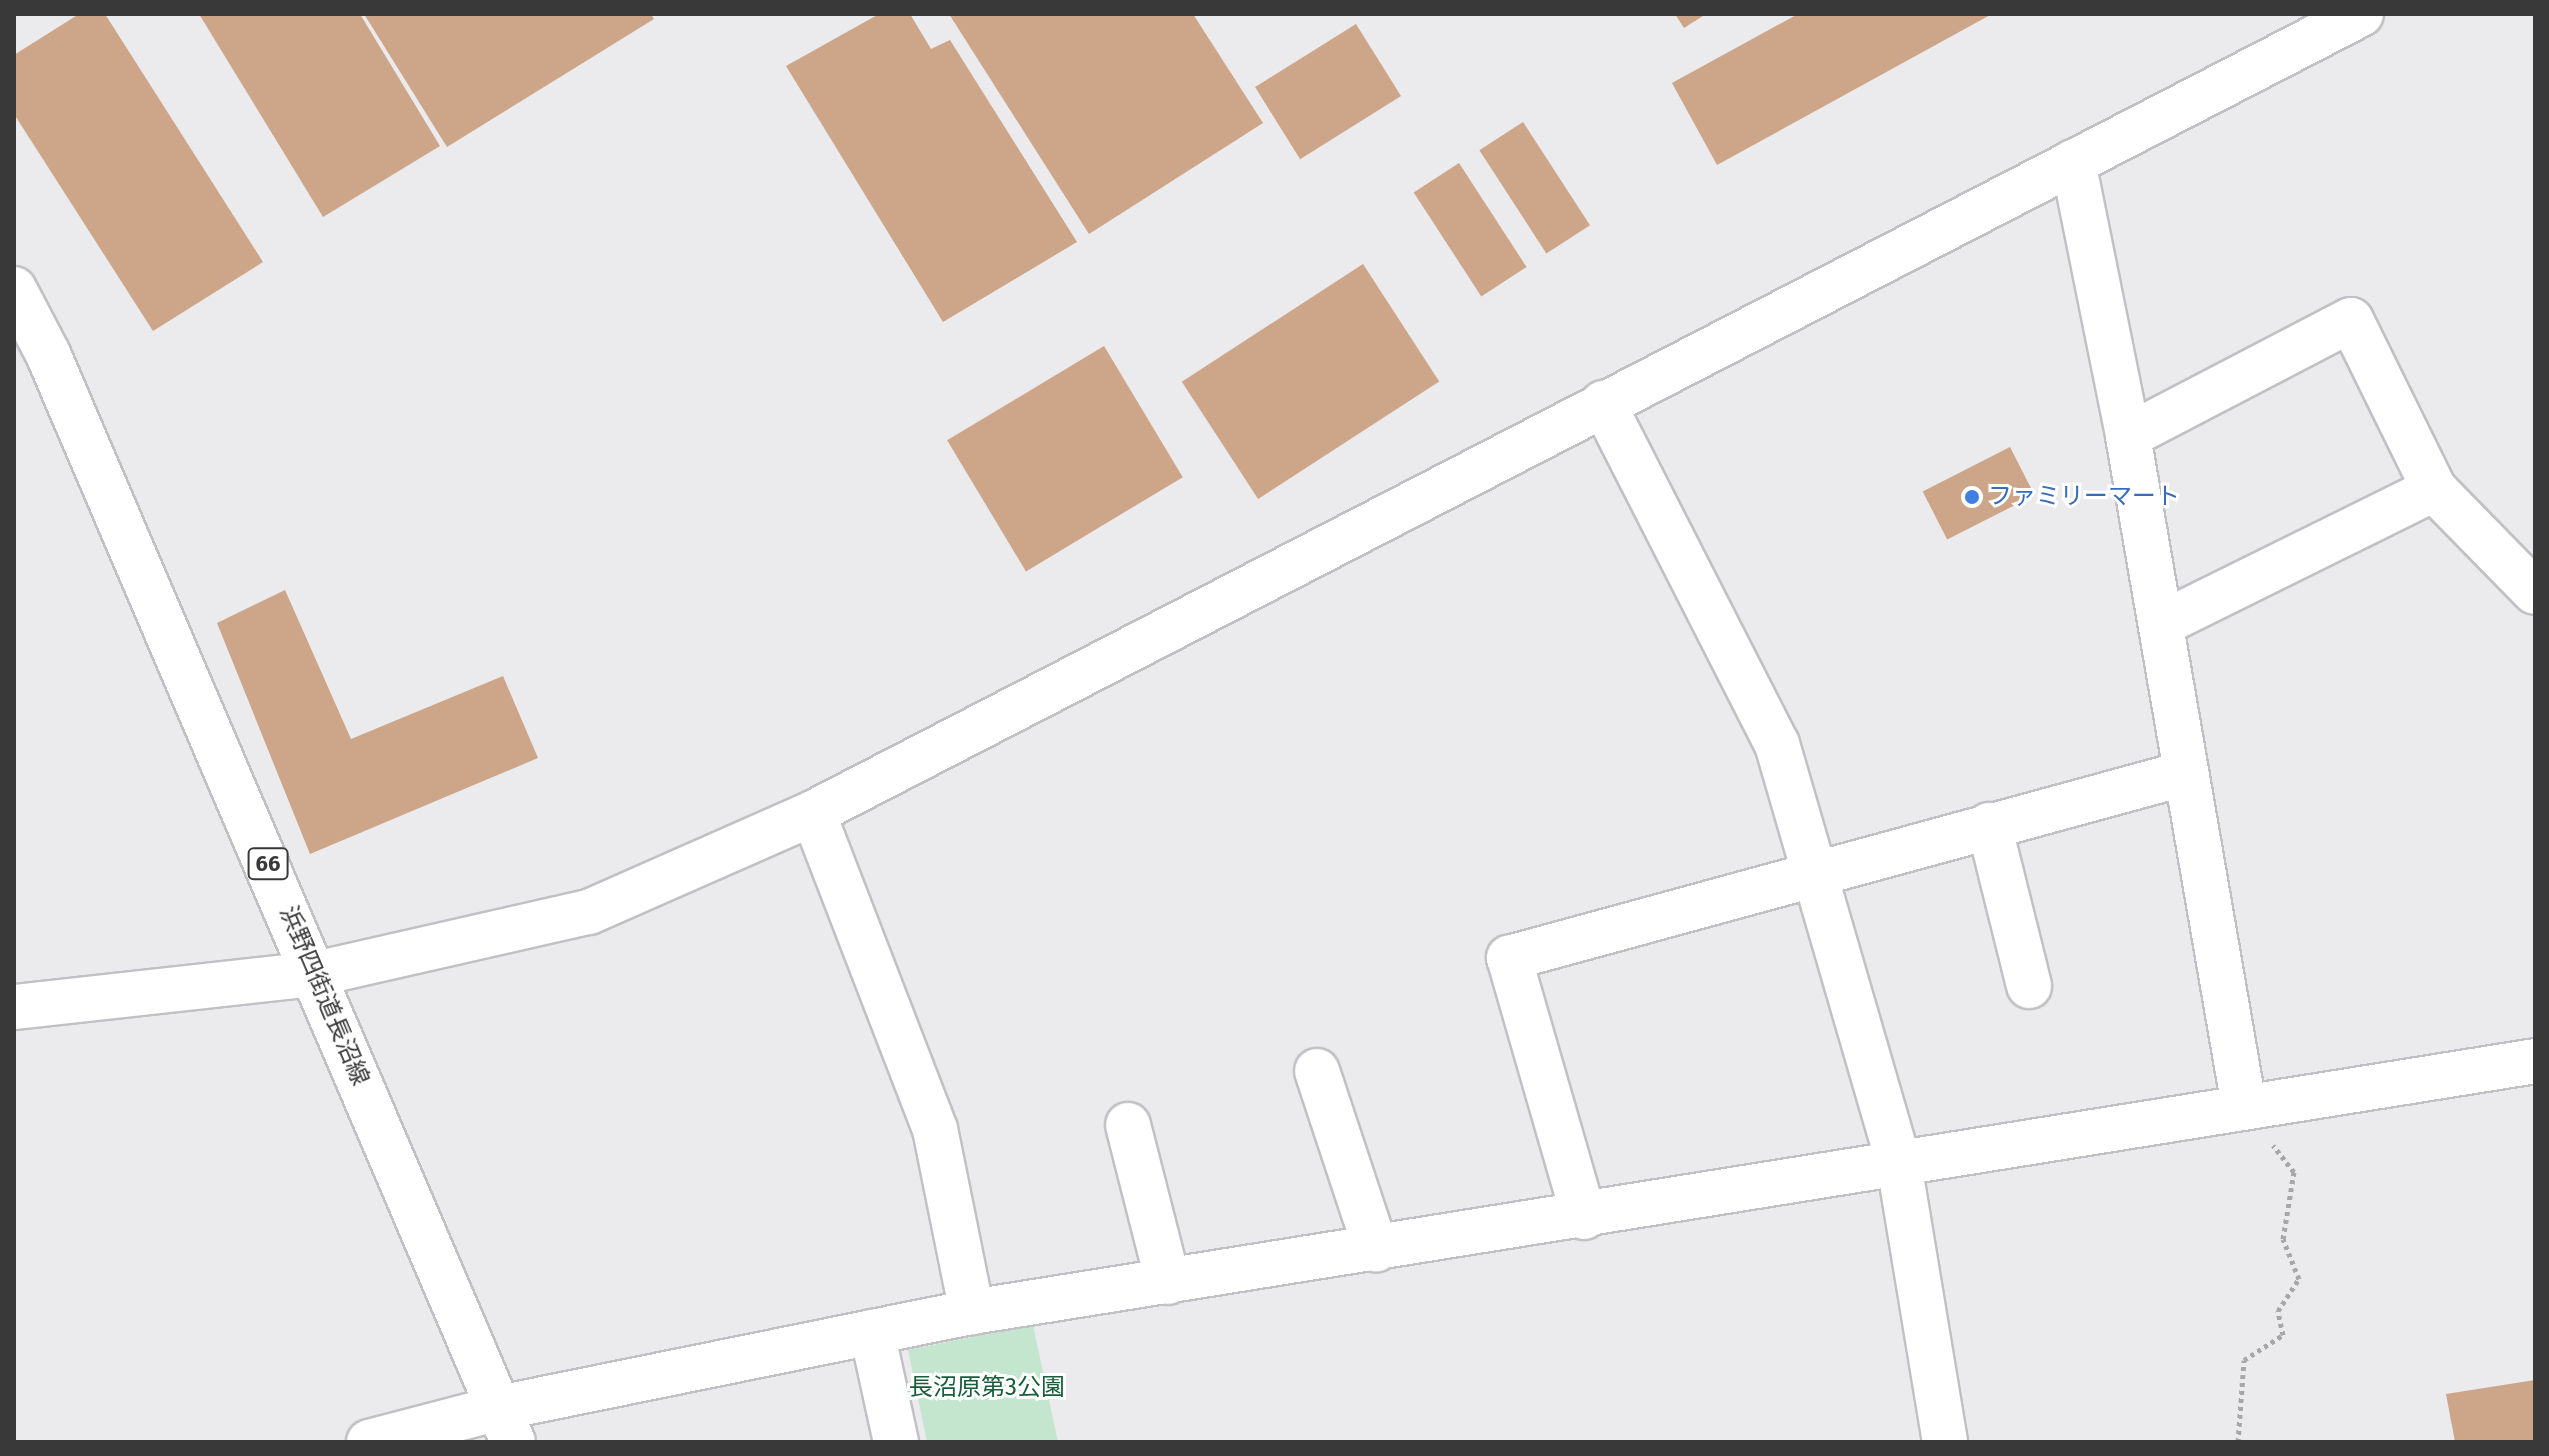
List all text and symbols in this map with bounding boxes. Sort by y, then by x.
place label: ファミリーマート [1988,483,2180,511]
marker: ファミリーマート [1963,488,1981,506]
road number: 66 [246,846,290,882]
street label: 浜野四街道長沼線 [273,902,375,1090]
park label: 長沼原第3公園 [909,1374,1065,1402]

